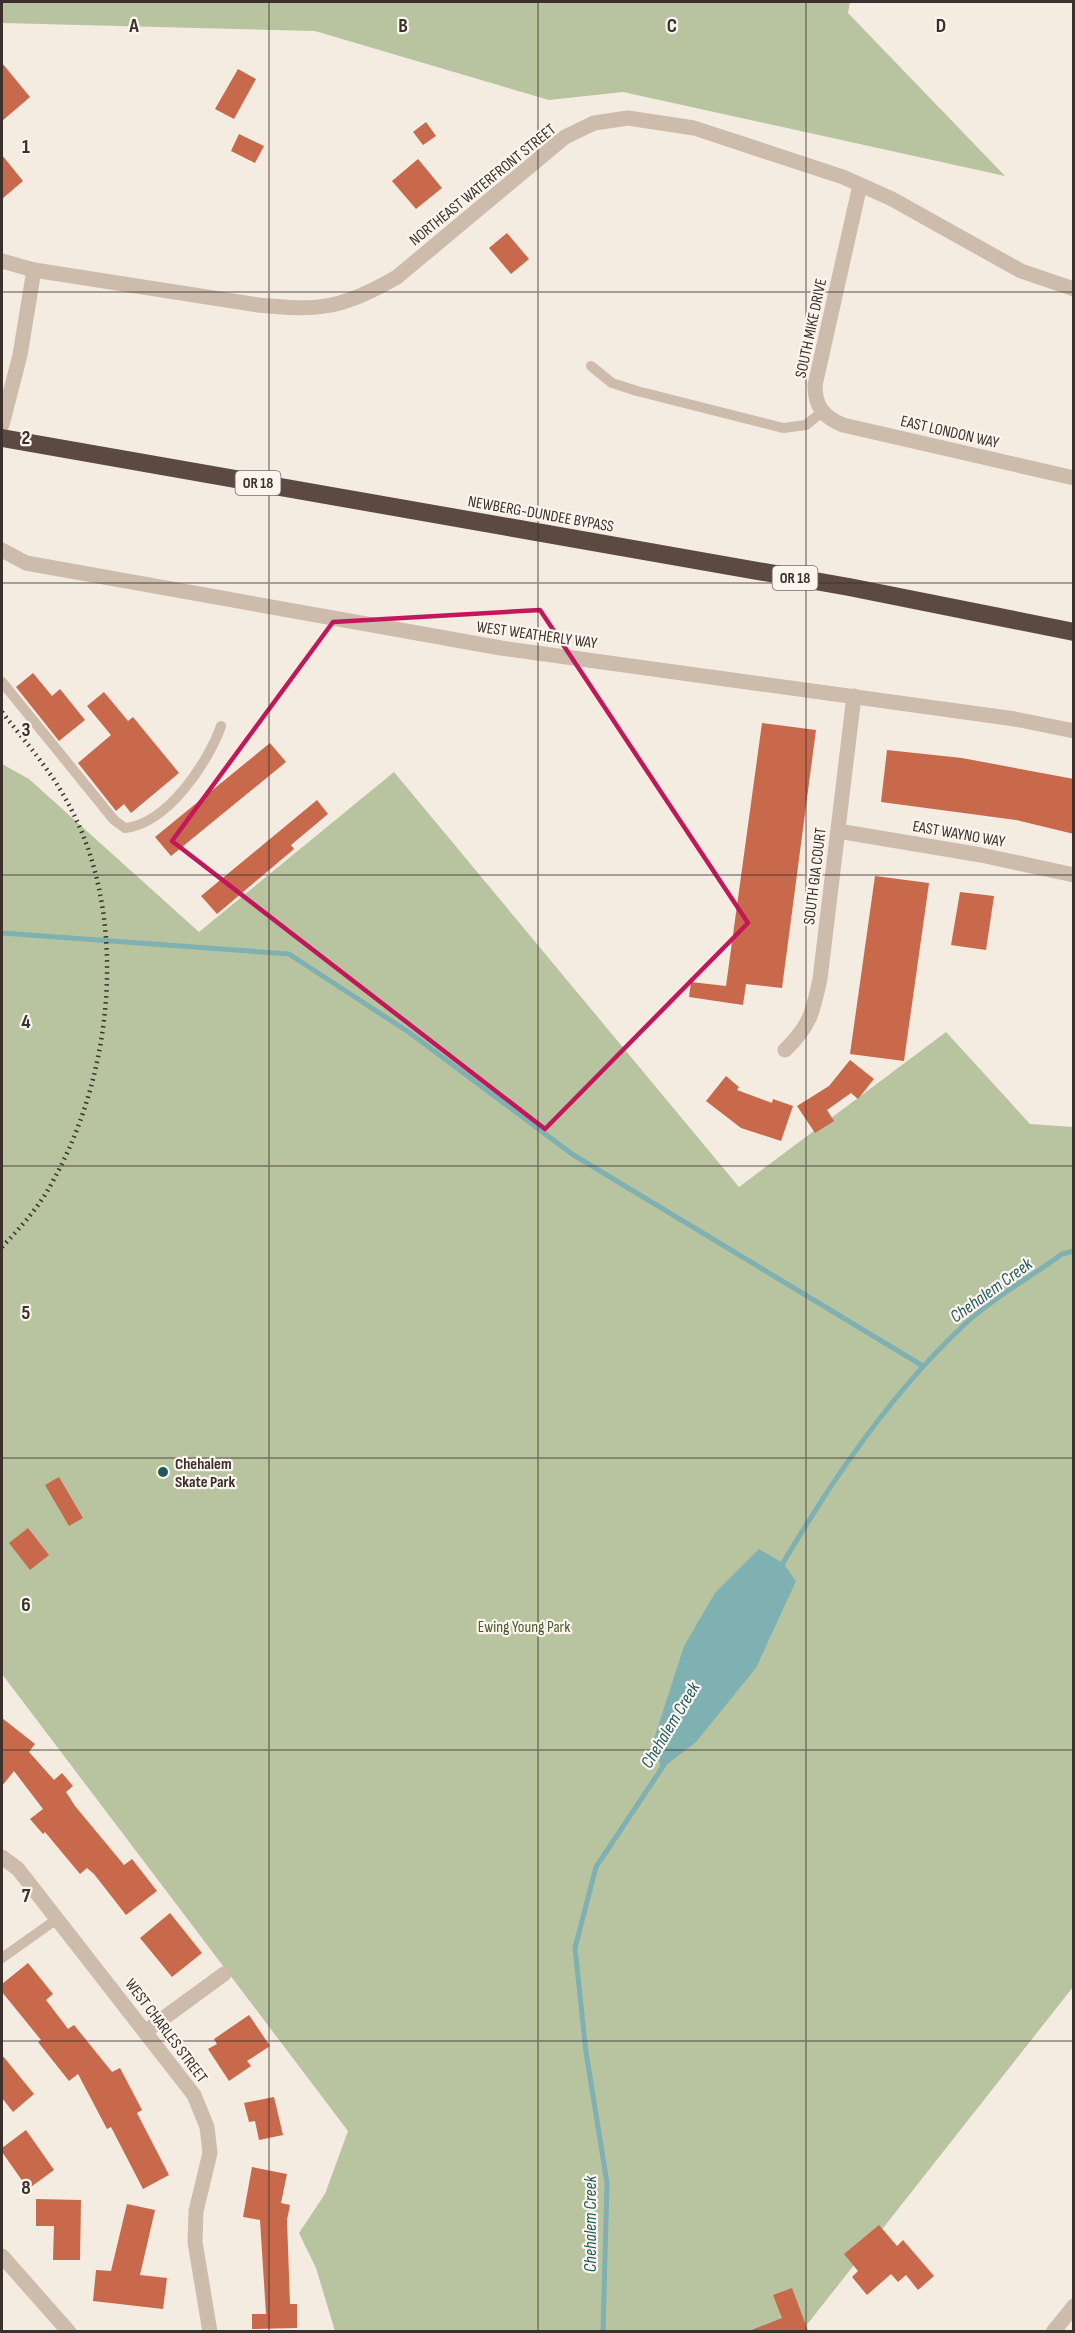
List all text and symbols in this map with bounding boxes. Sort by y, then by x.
text: A [128,14,139,38]
text: B [398,14,408,38]
text: C [667,14,677,38]
text: D [936,14,946,38]
street label: NORTHEAST WATERFRONT STREET [406,120,560,250]
text: 1 [22,135,30,159]
street label: SOUTH MIKE DRIVE [792,277,831,380]
street label: EAST LONDON WAY [899,412,1001,453]
text: 2 [22,426,30,450]
road number: OR 18 [236,471,280,495]
street label: NEWBERG-DUNDEE BYPASS [466,492,615,537]
road number: OR 18 [772,566,818,590]
street label: WEST WEATHERLY WAY [475,618,599,653]
text: 3 [22,718,31,742]
street label: EAST WAYNO WAY [911,817,1007,852]
street label: SOUTH GIA COURT [800,826,831,926]
text: 4 [21,1010,31,1034]
water label: Chehalem Creek [946,1253,1038,1327]
text: 5 [22,1301,31,1325]
place label: Chehalem Skate Park [175,1455,236,1492]
marker: Chehalem Skate Park [156,1465,170,1479]
text: 6 [21,1593,31,1617]
park label: Ewing Young Park [478,1618,570,1637]
water label: Chehalem Creek [637,1677,705,1772]
text: 7 [22,1884,31,1908]
street label: WEST CHARLES STREET [121,1975,211,2087]
water label: Chehalem Creek [580,2174,601,2272]
text: 8 [21,2176,31,2200]

